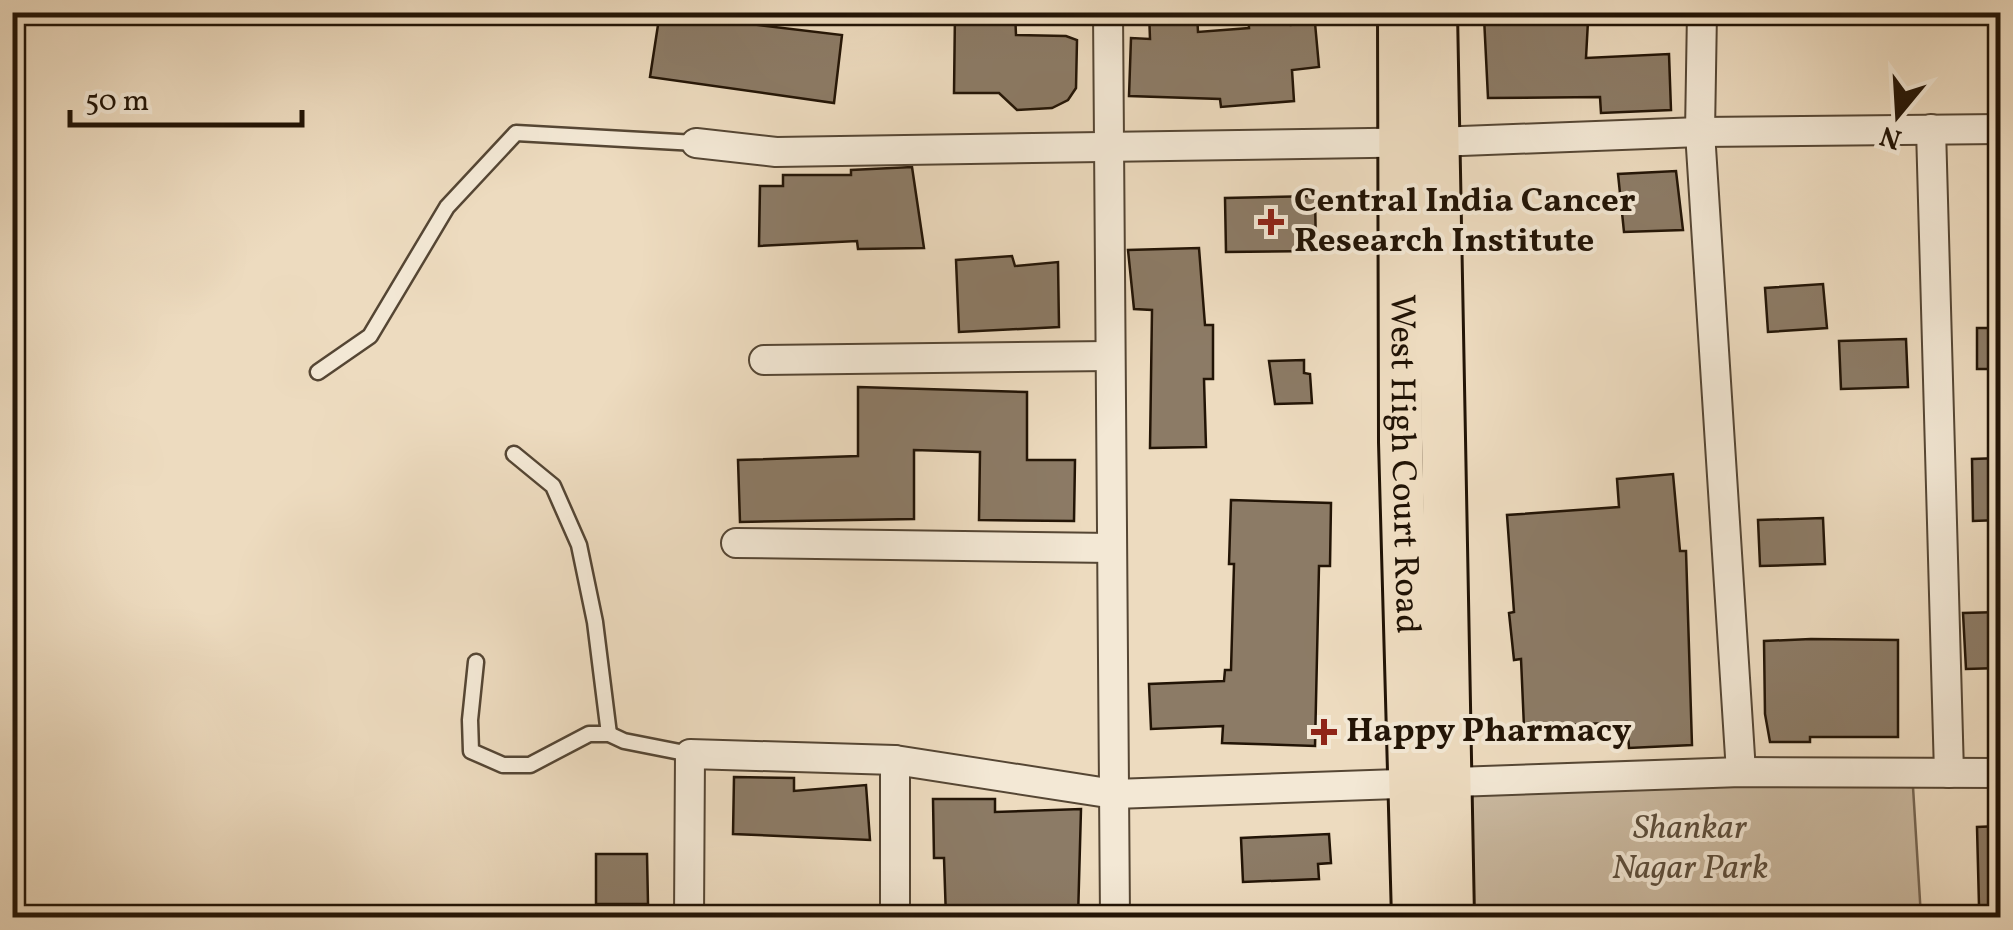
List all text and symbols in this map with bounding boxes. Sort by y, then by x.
scale bar [70,65,302,127]
north arrow [1848,65,1948,165]
text: 50 m [85,81,149,123]
text: N [1875,115,1907,158]
place label: Central India Cancer Research Institute [1294,178,1636,266]
marker: Central India Cancer Research Institute [1258,209,1284,235]
street label: West High Court Road [1377,294,1430,635]
place label: Happy Pharmacy [1346,708,1632,756]
marker: Happy Pharmacy [1311,719,1337,745]
park label: Shankar Nagar Park [1612,805,1768,893]

